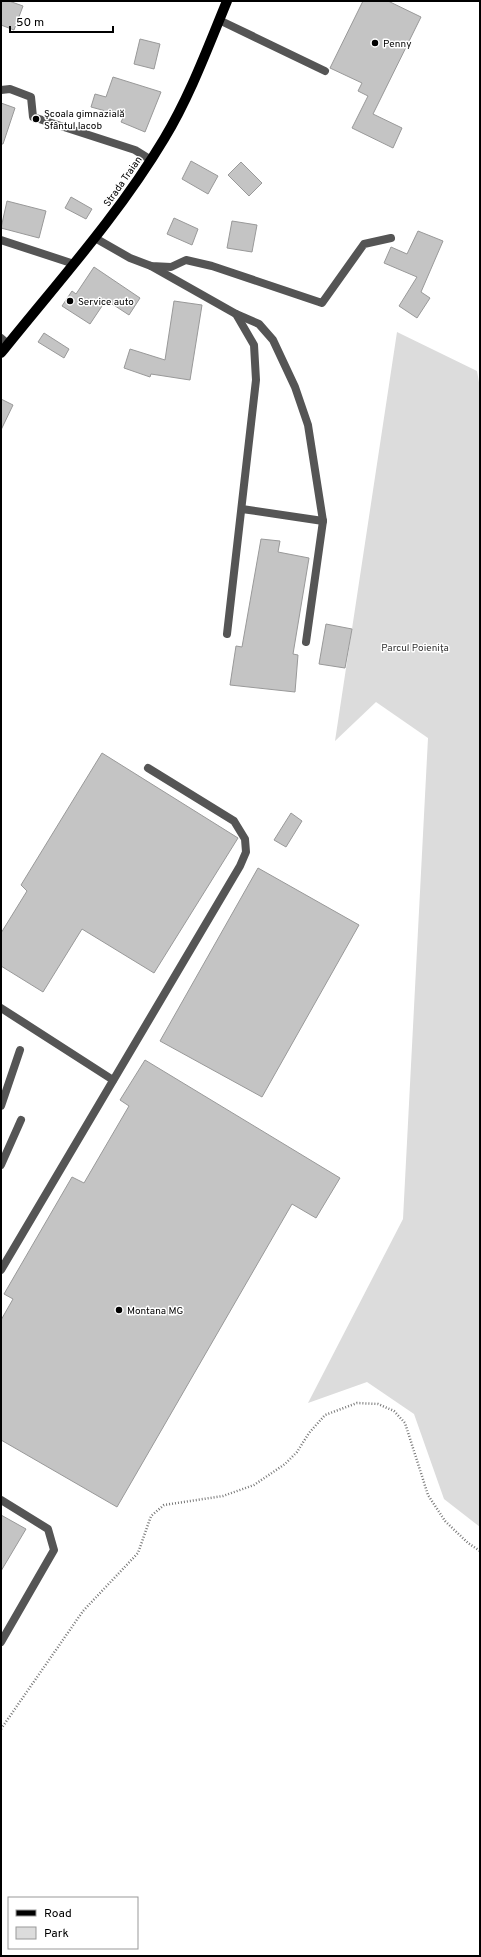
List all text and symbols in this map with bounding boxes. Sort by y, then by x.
scale bar [10,8,113,34]
text: 50 m [16,15,44,31]
marker: Penny [370,38,380,48]
place label: Penny [383,38,411,51]
place label: Şcoala gimnazială Sfântul Iacob [44,108,125,133]
marker: Şcoala gimnazială Sfântul Iacob [31,114,41,124]
street label: Strada Traian [101,154,145,210]
marker: Service auto [65,296,75,306]
place label: Service auto [78,296,134,309]
park label: Parcul Poieniţa [381,642,449,655]
marker: Montana MG [114,1305,124,1315]
place label: Montana MG [127,1305,183,1318]
legend [8,1897,138,1949]
text: Road [44,1906,72,1922]
text: Park [44,1926,69,1942]

